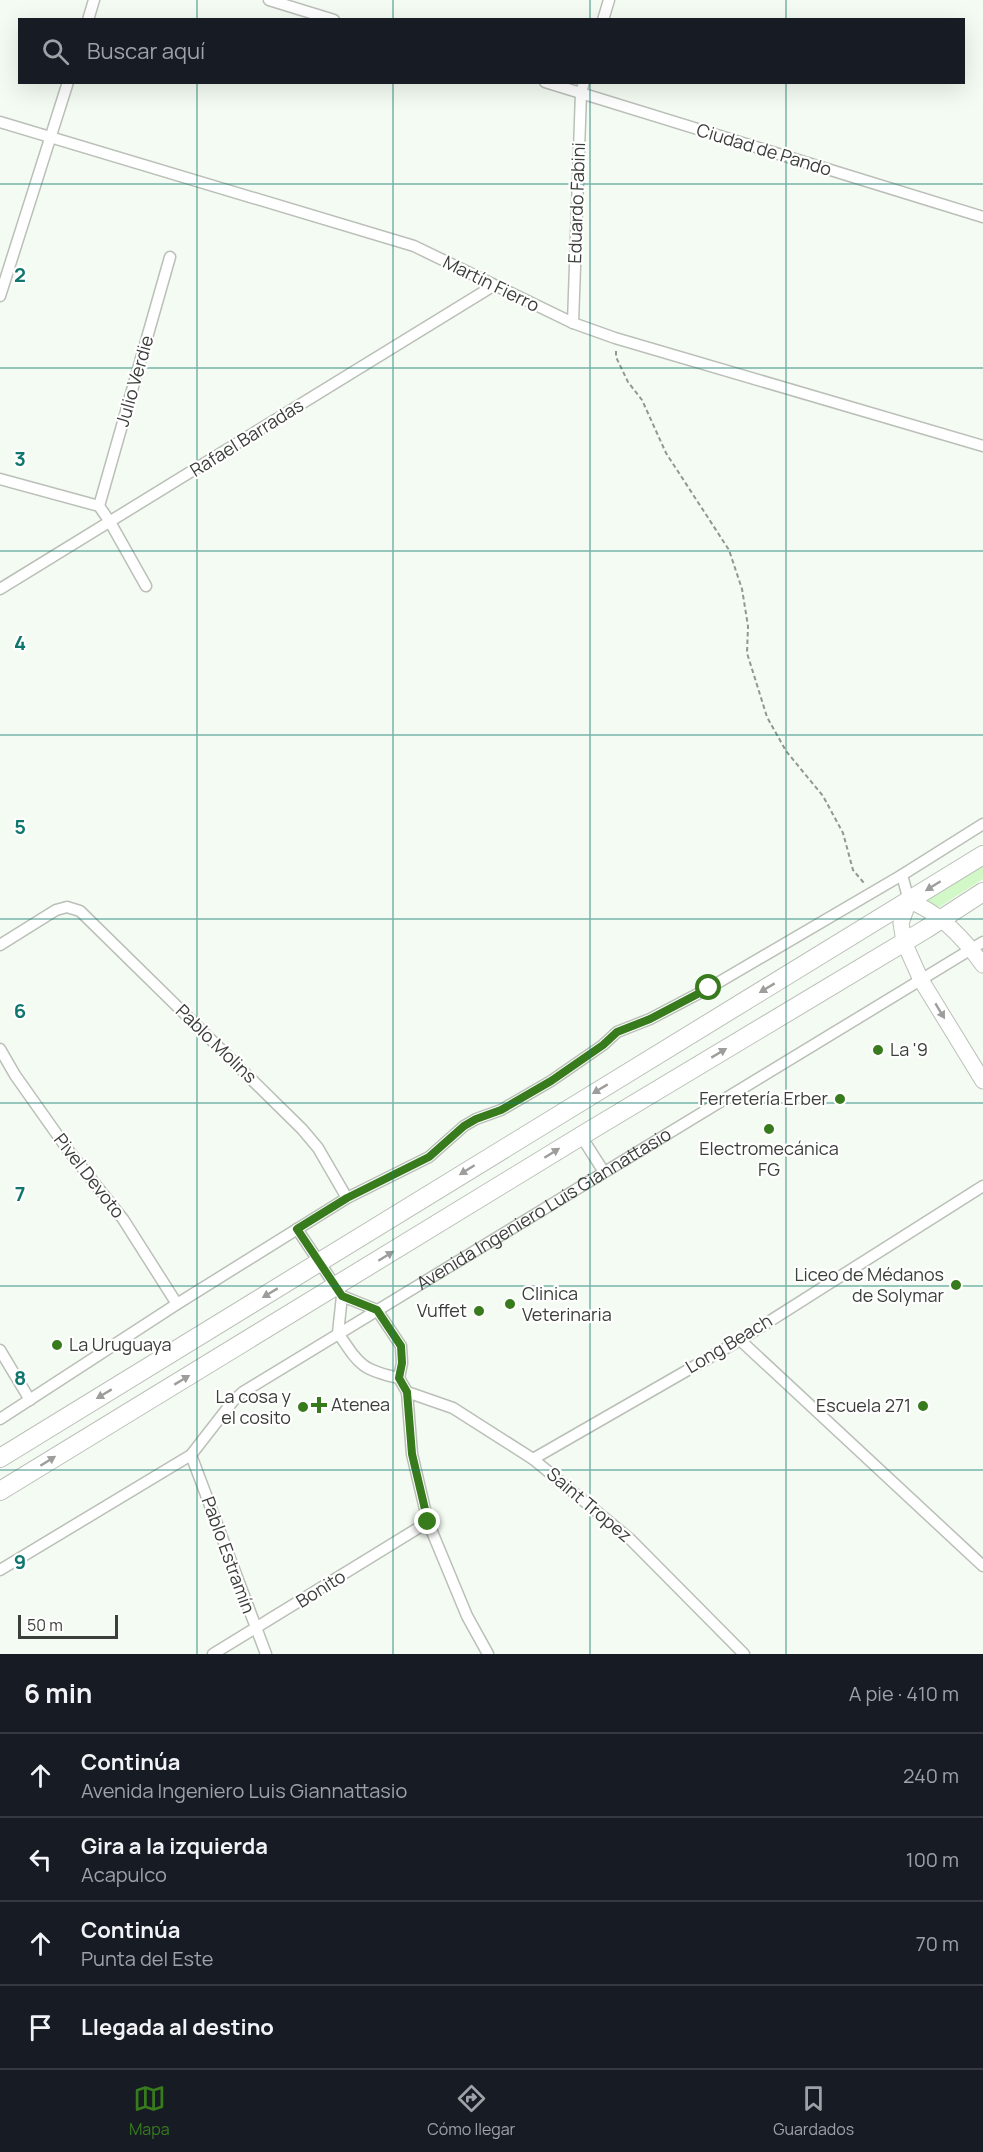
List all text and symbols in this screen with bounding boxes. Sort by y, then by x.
search box [18,18,965,84]
icon: search [39,35,72,68]
text: Buscar aquí [87,36,205,66]
street label: Ciudad de Pando [694,117,835,181]
street label: Eduardo Fabini [562,142,590,264]
street label: Martín Fierro [439,249,544,317]
text: 2 [14,261,26,288]
street label: Julio Verdie [110,332,158,429]
street label: Rafael Barradas [185,393,308,482]
text: 3 [14,445,26,472]
text: 4 [14,629,26,656]
text: 5 [14,813,26,840]
one-way arrow [925,880,941,891]
route start [695,974,721,1000]
one-way arrow [759,982,775,993]
text: 6 [14,997,26,1024]
street label: Pablo Molins [171,999,262,1088]
one-way arrow [934,1003,945,1019]
place label: La '9 [890,1037,928,1061]
marker: La '9 [871,1043,885,1057]
one-way arrow [711,1047,727,1058]
one-way arrow [592,1083,608,1094]
place label: Ferretería Erber [699,1086,829,1110]
marker: Ferretería Erber [833,1092,847,1106]
street label: Avenida Ingeniero Luis Giannattasio [412,1122,675,1295]
marker: Electromecánica FG [762,1122,776,1136]
street label: Pivel Devoto [49,1128,130,1223]
place label: Electromecánica FG [699,1136,839,1181]
one-way arrow [544,1148,560,1159]
one-way arrow [459,1165,475,1176]
text: 7 [15,1180,25,1207]
one-way arrow [378,1250,394,1261]
place label: Liceo de Médanos de Solymar [794,1262,945,1307]
marker: Liceo de Médanos de Solymar [949,1278,963,1292]
place label: Clinica Veterinaria [522,1281,612,1326]
one-way arrow [262,1287,278,1298]
marker: Clinica Veterinaria [503,1297,517,1311]
place label: Vuffet [417,1298,467,1322]
marker: Vuffet [472,1304,486,1318]
street label: Long Beach [681,1308,776,1378]
place label: La Uruguaya [69,1332,172,1356]
marker: La Uruguaya [50,1338,64,1352]
text: 8 [14,1364,26,1391]
one-way arrow [174,1374,190,1385]
place label: La cosa y el cosito [215,1384,291,1429]
one-way arrow [95,1389,112,1400]
place label: Atenea [331,1392,390,1416]
place label: Escuela 271 [816,1393,911,1417]
marker: Atenea [312,1398,326,1412]
marker: Escuela 271 [916,1399,930,1413]
marker: La cosa y el cosito [296,1400,310,1414]
one-way arrow [40,1456,56,1467]
street label: Saint Tropez [542,1462,637,1547]
street label: Pablo Estramín [197,1493,261,1616]
route end [414,1508,440,1534]
text: 9 [14,1548,26,1575]
street label: Bonito [291,1564,350,1613]
scale bar [18,1612,118,1640]
text: 50 m [27,1614,63,1636]
text: 6 min [24,1675,92,1711]
text: A pie · 410 m [849,1680,959,1707]
text: Continúa [81,1747,181,1777]
icon: ahead [24,1759,57,1792]
text: 240 m [903,1762,959,1789]
text: Avenida Ingeniero Luis Giannattasio [81,1777,407,1804]
text: Gira a la izquierda [81,1831,268,1861]
icon: left [24,1843,57,1876]
text: 100 m [906,1846,959,1873]
text: Acapulco [81,1861,167,1888]
text: Continúa [81,1915,181,1945]
icon: ahead [24,1927,57,1960]
text: 70 m [916,1930,959,1957]
text: Punta del Este [81,1945,213,1972]
icon: arrive [24,2011,57,2044]
text: Llegada al destino [81,2012,274,2042]
tab: Mapa [129,2082,170,2140]
tab: Cómo llegar [427,2082,515,2140]
tab: Guardados [773,2082,854,2140]

